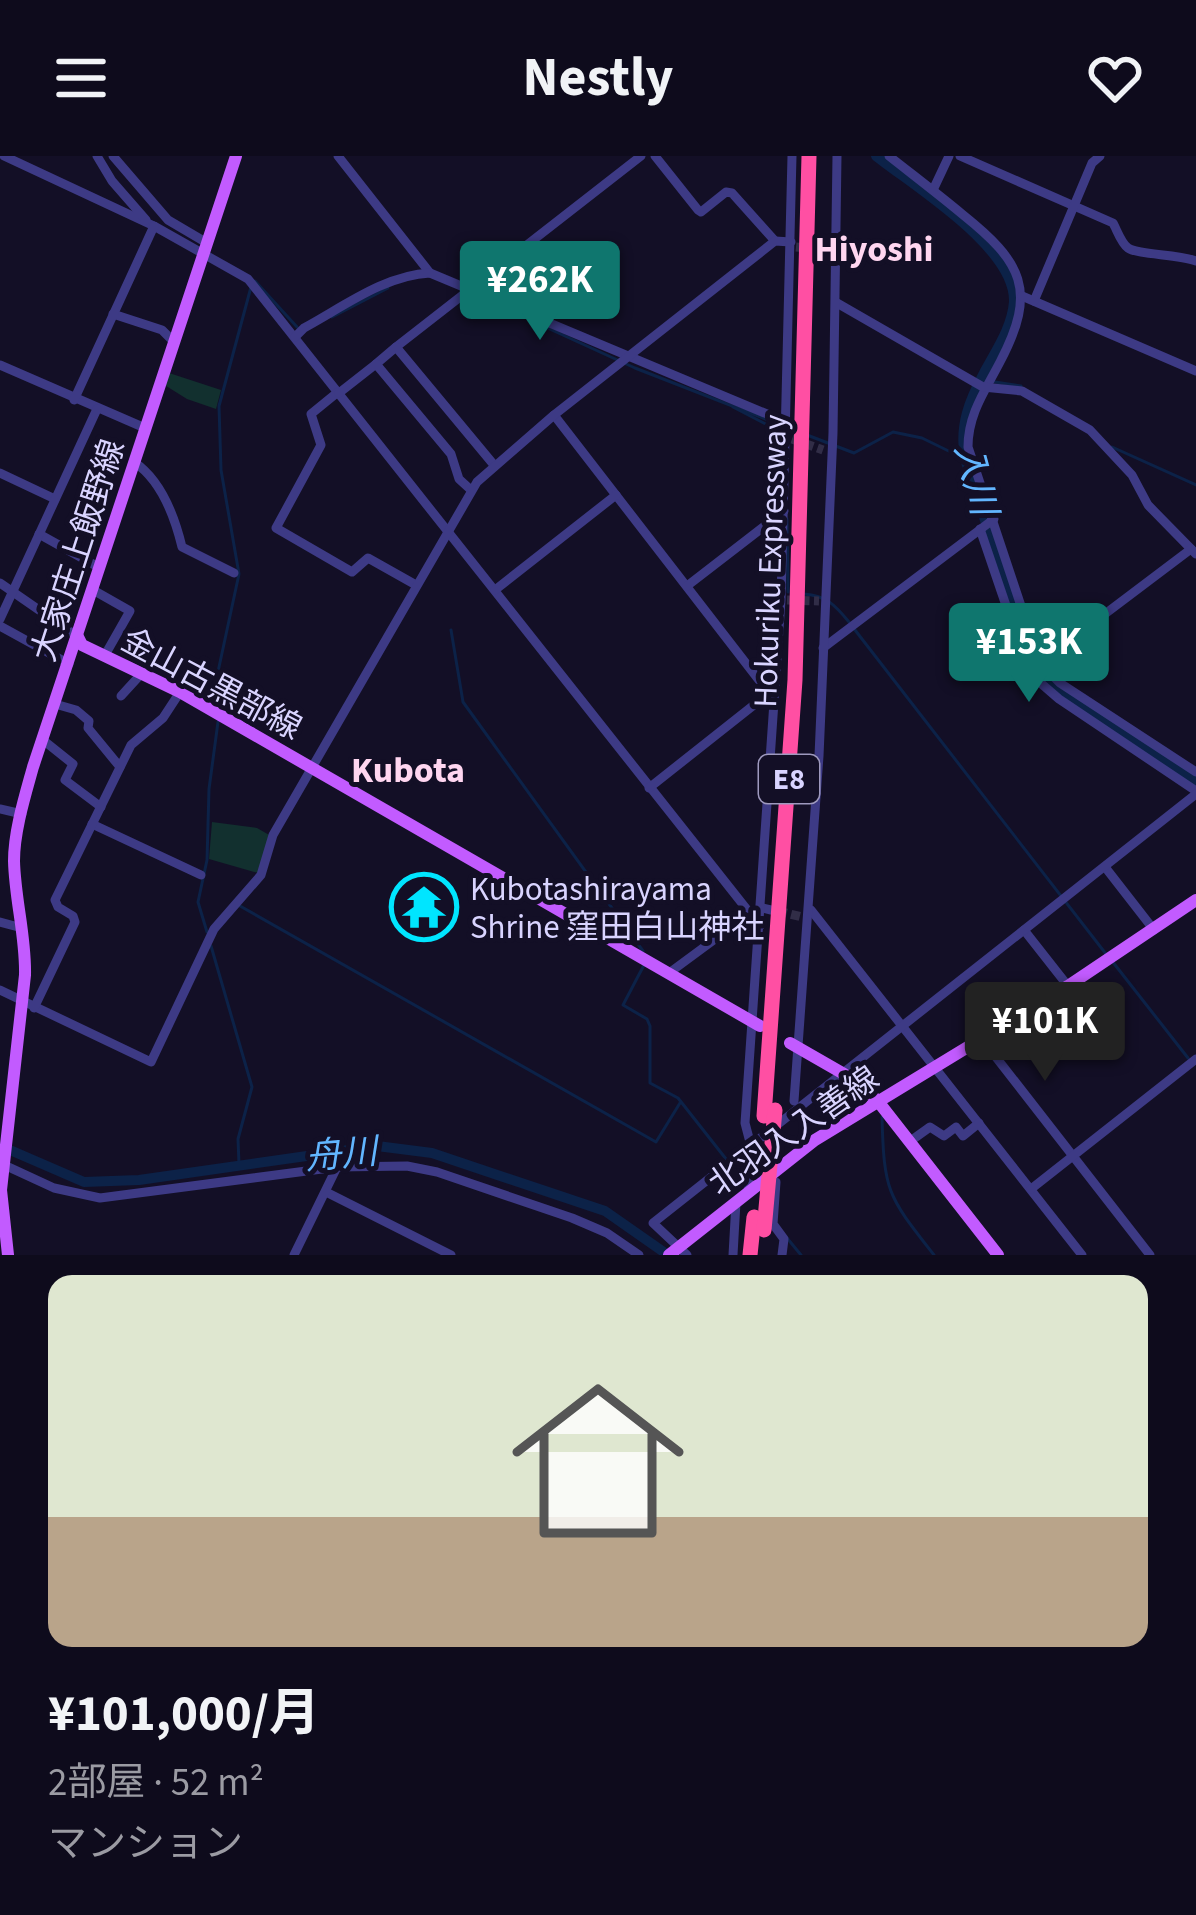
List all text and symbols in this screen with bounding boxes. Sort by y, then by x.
text: Nestly [523,40,673,117]
icon: menu [48,45,114,111]
icon: heart [1082,45,1148,111]
district label: Hiyoshi [815,224,933,275]
pin: ¥262K [456,241,624,343]
text: ¥262K [487,252,593,308]
street label: Hokuriku Expressway [742,413,799,708]
street label: 大家庄上飯野線 [20,433,136,668]
water label: 入川 [942,438,1011,525]
pin: ¥153K [945,603,1113,705]
text: ¥153K [976,614,1082,670]
street label: 金山古黒部線 [113,617,310,752]
district label: Kubota [351,745,465,796]
road number: E8 [759,755,819,803]
place label: Kubotashirayama Shrine 窪田白山神社 [470,866,764,951]
temple icon: Kubotashirayama Shrine 窪田白山神社 [389,872,459,942]
pin: ¥101K [961,982,1129,1084]
text: ¥101K [992,993,1098,1049]
street label: 北羽入入善線 [699,1055,888,1207]
water label: 舟川 [303,1126,383,1183]
icon: home [490,1353,706,1569]
text: ¥101,000/月 [48,1678,320,1750]
text: 2部屋 · 52 m² [48,1755,264,1811]
text: マンション [48,1816,243,1872]

